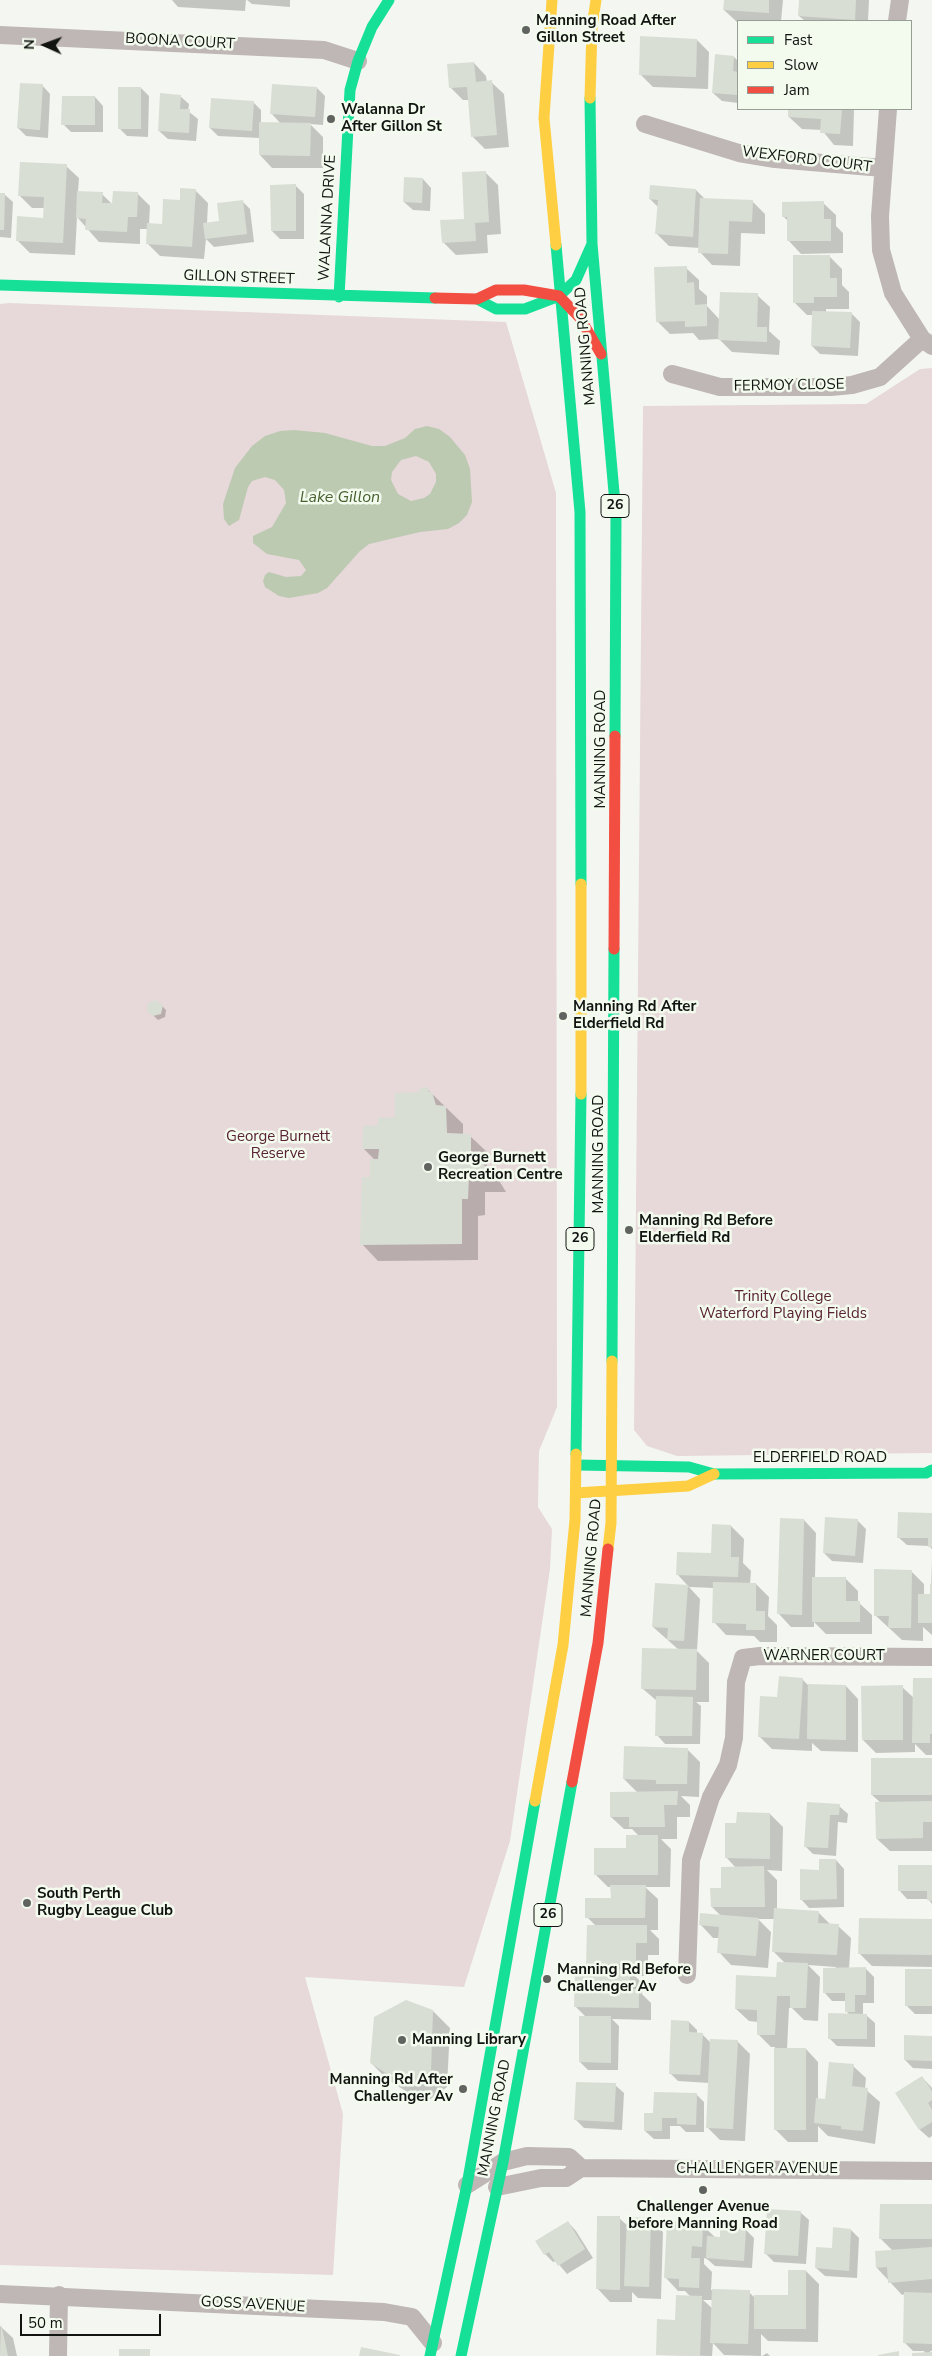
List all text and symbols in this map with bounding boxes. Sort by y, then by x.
place label: Manning Road After Gillon Street [536,12,676,47]
north arrow [20,20,70,70]
legend [737,20,912,110]
marker: Manning Road After Gillon Street [520,24,532,36]
street label: BOONA COURT [125,30,235,54]
text: Fast [784,30,812,50]
text: N [20,39,39,50]
text: Slow [784,55,818,75]
text: Jam [784,80,810,100]
place label: Walanna Dr After Gillon St [341,101,442,136]
marker: Walanna Dr After Gillon St [325,113,337,125]
street label: WEXFORD COURT [741,143,873,177]
street label: WALANNA DRIVE [316,154,340,282]
street label: GILLON STREET [183,267,295,289]
street label: MANNING ROAD [572,286,600,406]
street label: FERMOY CLOSE [734,376,844,396]
water label: Lake Gillon [300,488,380,508]
road number: 26 [601,494,629,518]
street label: MANNING ROAD [592,690,610,808]
place label: Manning Rd After Elderfield Rd [573,998,696,1033]
marker: Manning Rd After Elderfield Rd [557,1010,569,1022]
street label: MANNING ROAD [590,1095,608,1213]
park label: George Burnett Reserve [226,1128,330,1163]
place label: George Burnett Recreation Centre [438,1149,563,1184]
marker: George Burnett Recreation Centre [422,1161,434,1173]
place label: Manning Rd Before Elderfield Rd [639,1212,773,1247]
marker: Manning Rd Before Elderfield Rd [623,1224,635,1236]
road number: 26 [566,1228,594,1250]
park label: Trinity College Waterford Playing Fields [699,1288,867,1323]
street label: ELDERFIELD ROAD [753,1449,887,1467]
street label: MANNING ROAD [578,1498,606,1618]
street label: WARNER COURT [763,1647,885,1665]
place label: South Perth Rugby League Club [37,1885,173,1920]
marker: South Perth Rugby League Club [21,1897,33,1909]
road number: 26 [534,1904,562,1926]
place label: Manning Rd Before Challenger Av [557,1961,691,1996]
marker: Manning Rd Before Challenger Av [541,1973,553,1985]
place label: Manning Library [412,2031,526,2049]
marker: Manning Library [396,2034,408,2046]
street label: MANNING ROAD [475,2058,515,2178]
place label: Manning Rd After Challenger Av [330,2071,453,2106]
marker: Manning Rd After Challenger Av [457,2083,469,2095]
street label: CHALLENGER AVENUE [676,2160,838,2178]
marker: Challenger Avenue before Manning Road [697,2184,709,2196]
place label: Challenger Avenue before Manning Road [628,2198,778,2233]
street label: GOSS AVENUE [200,2293,306,2317]
scale bar [22,2304,164,2336]
text: 50 m [28,2313,63,2333]

